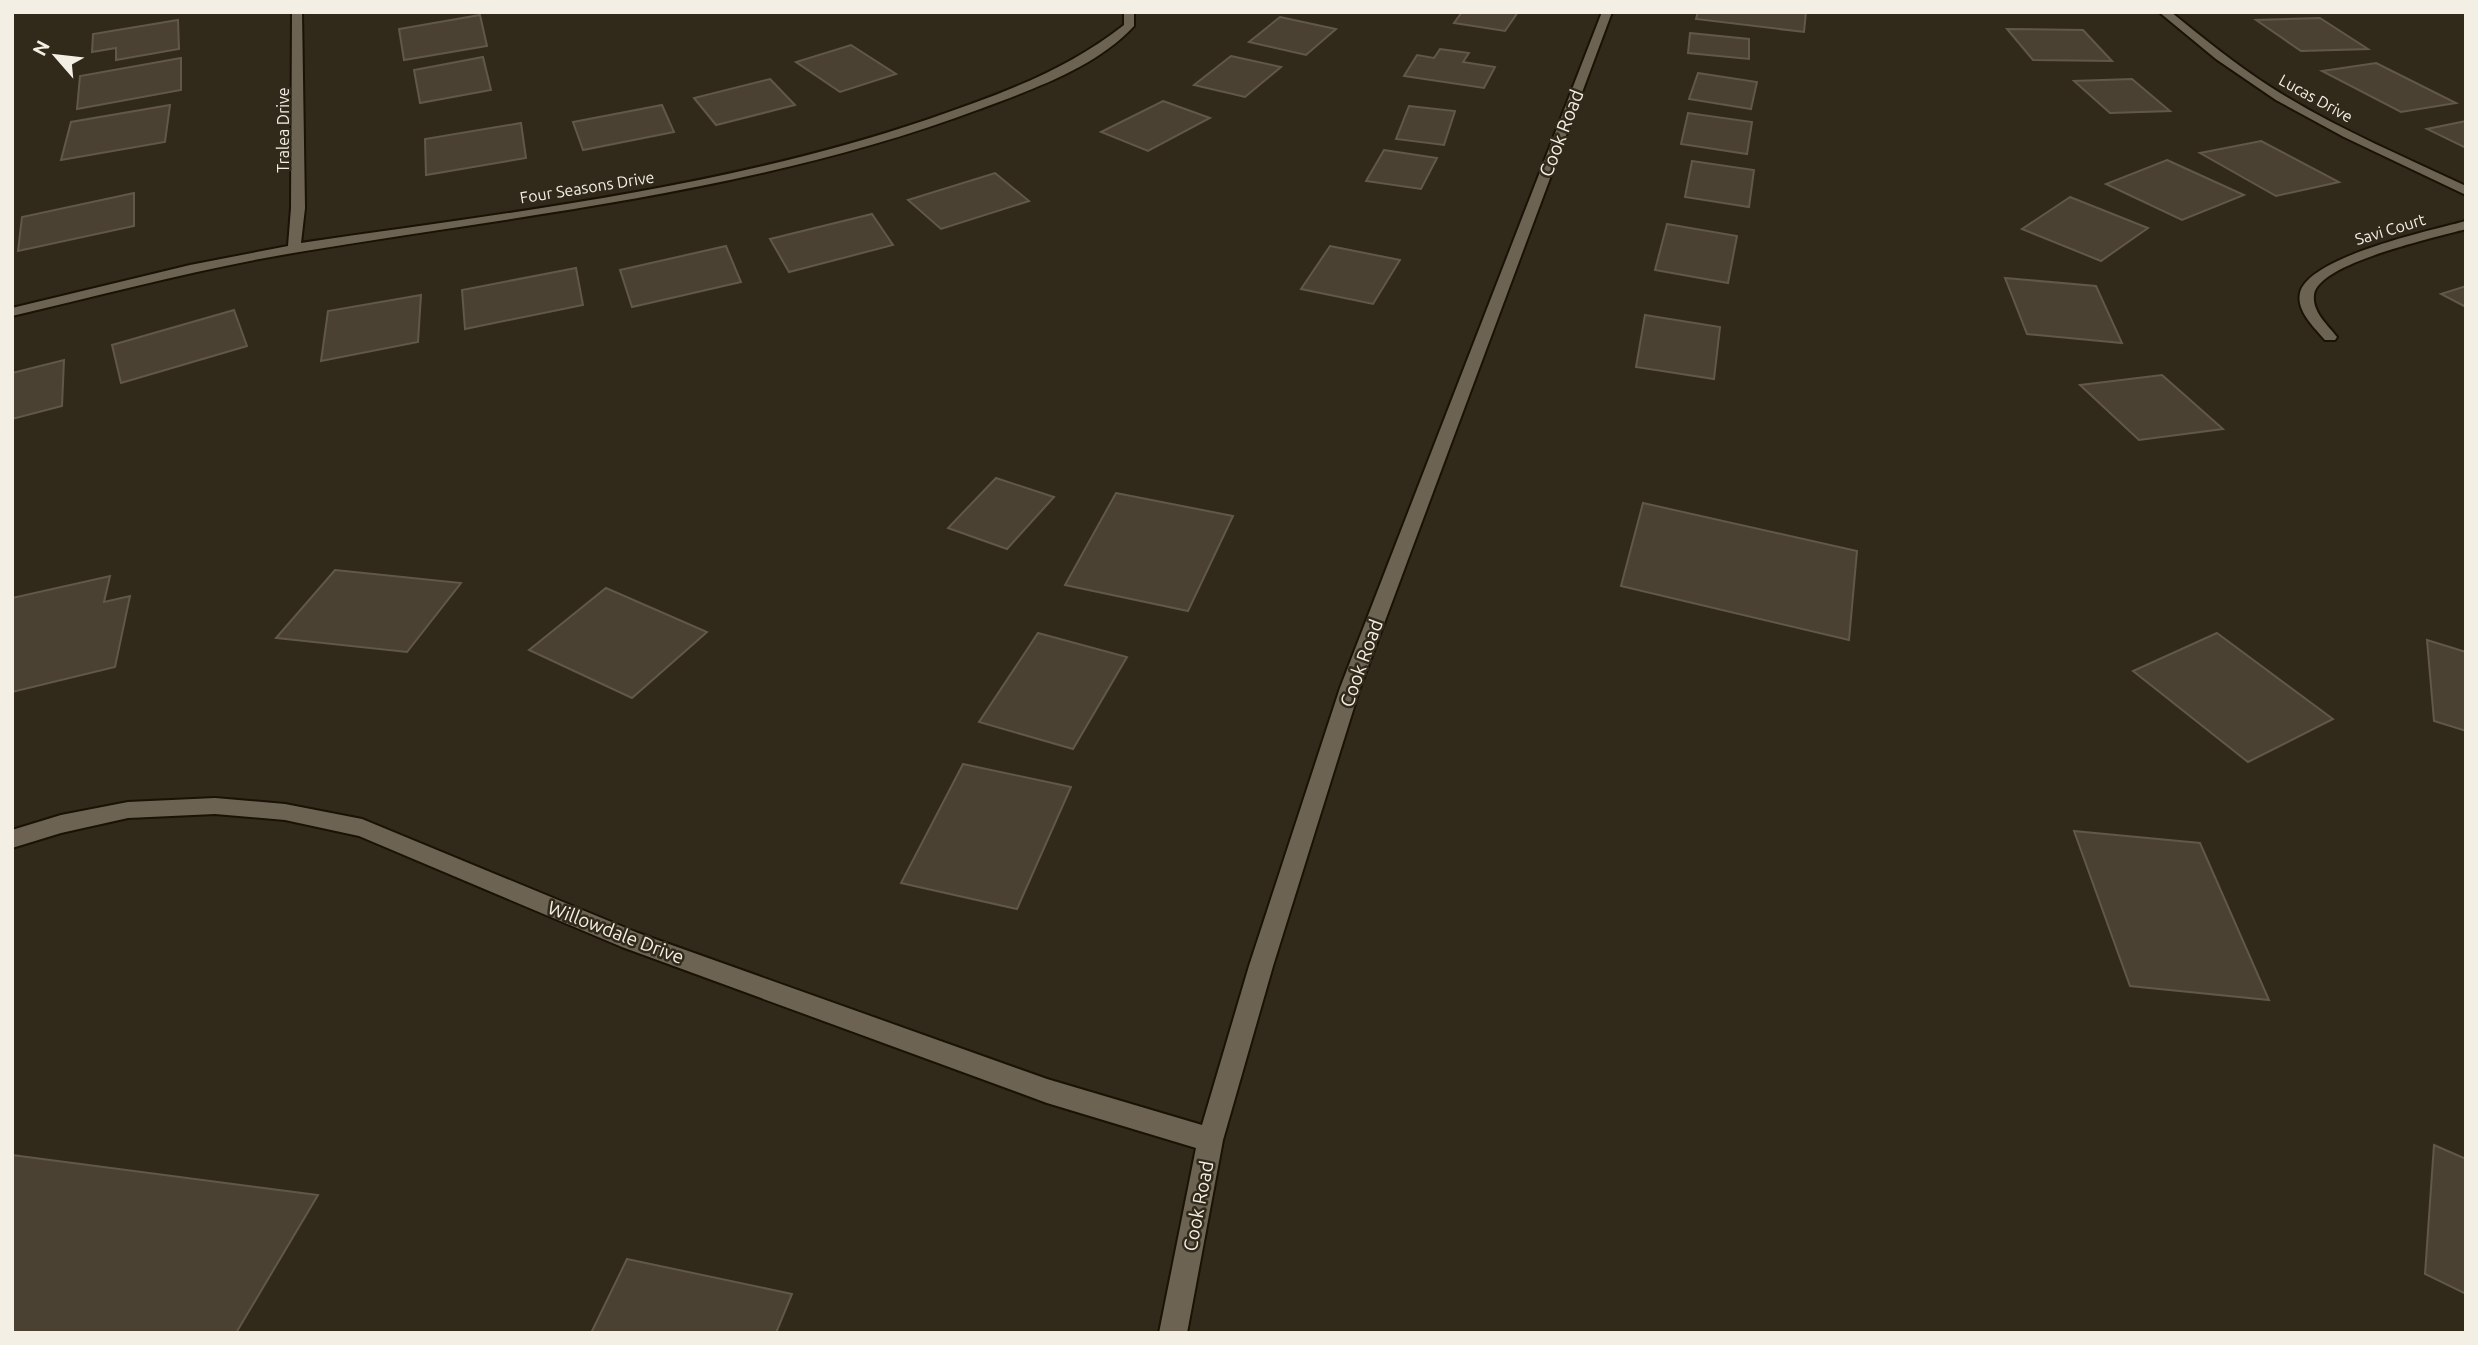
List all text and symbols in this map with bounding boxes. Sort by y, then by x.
north arrow [21,21,91,91]
text: N [28,37,54,59]
street label: Lucas Drive [2276,70,2356,126]
street label: Cook Road [1534,86,1588,180]
street label: Tralea Drive [274,87,292,173]
street label: Four Seasons Drive [518,167,656,207]
street label: Savi Court [2353,210,2428,248]
street label: Cook Road [1335,616,1387,710]
street label: Willowdale Drive [545,896,687,968]
street label: Cook Road [1178,1159,1218,1253]

